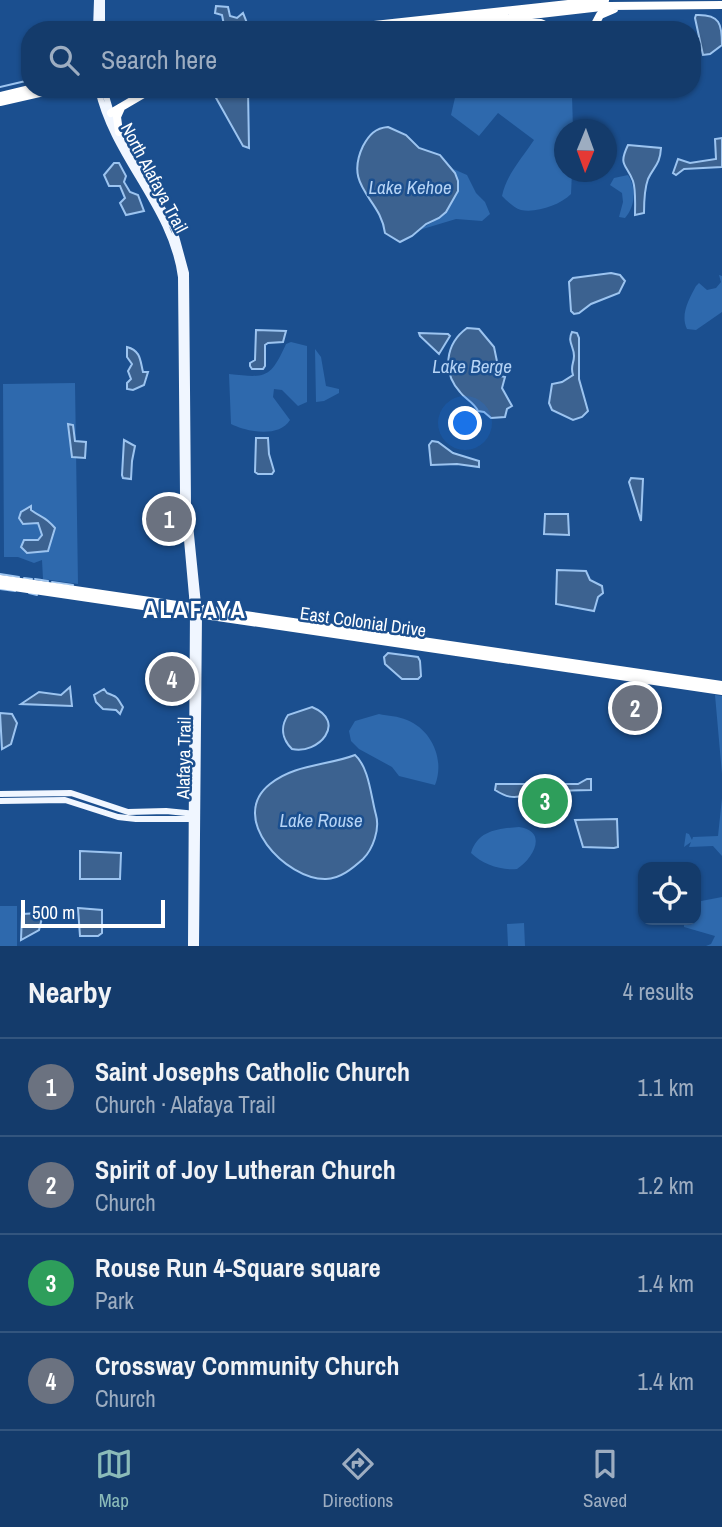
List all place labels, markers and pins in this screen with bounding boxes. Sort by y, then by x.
pin: 1 [146,493,192,545]
pin: 4 [149,653,195,705]
pin: 2 [612,682,658,734]
pin: 3 [522,775,568,827]

